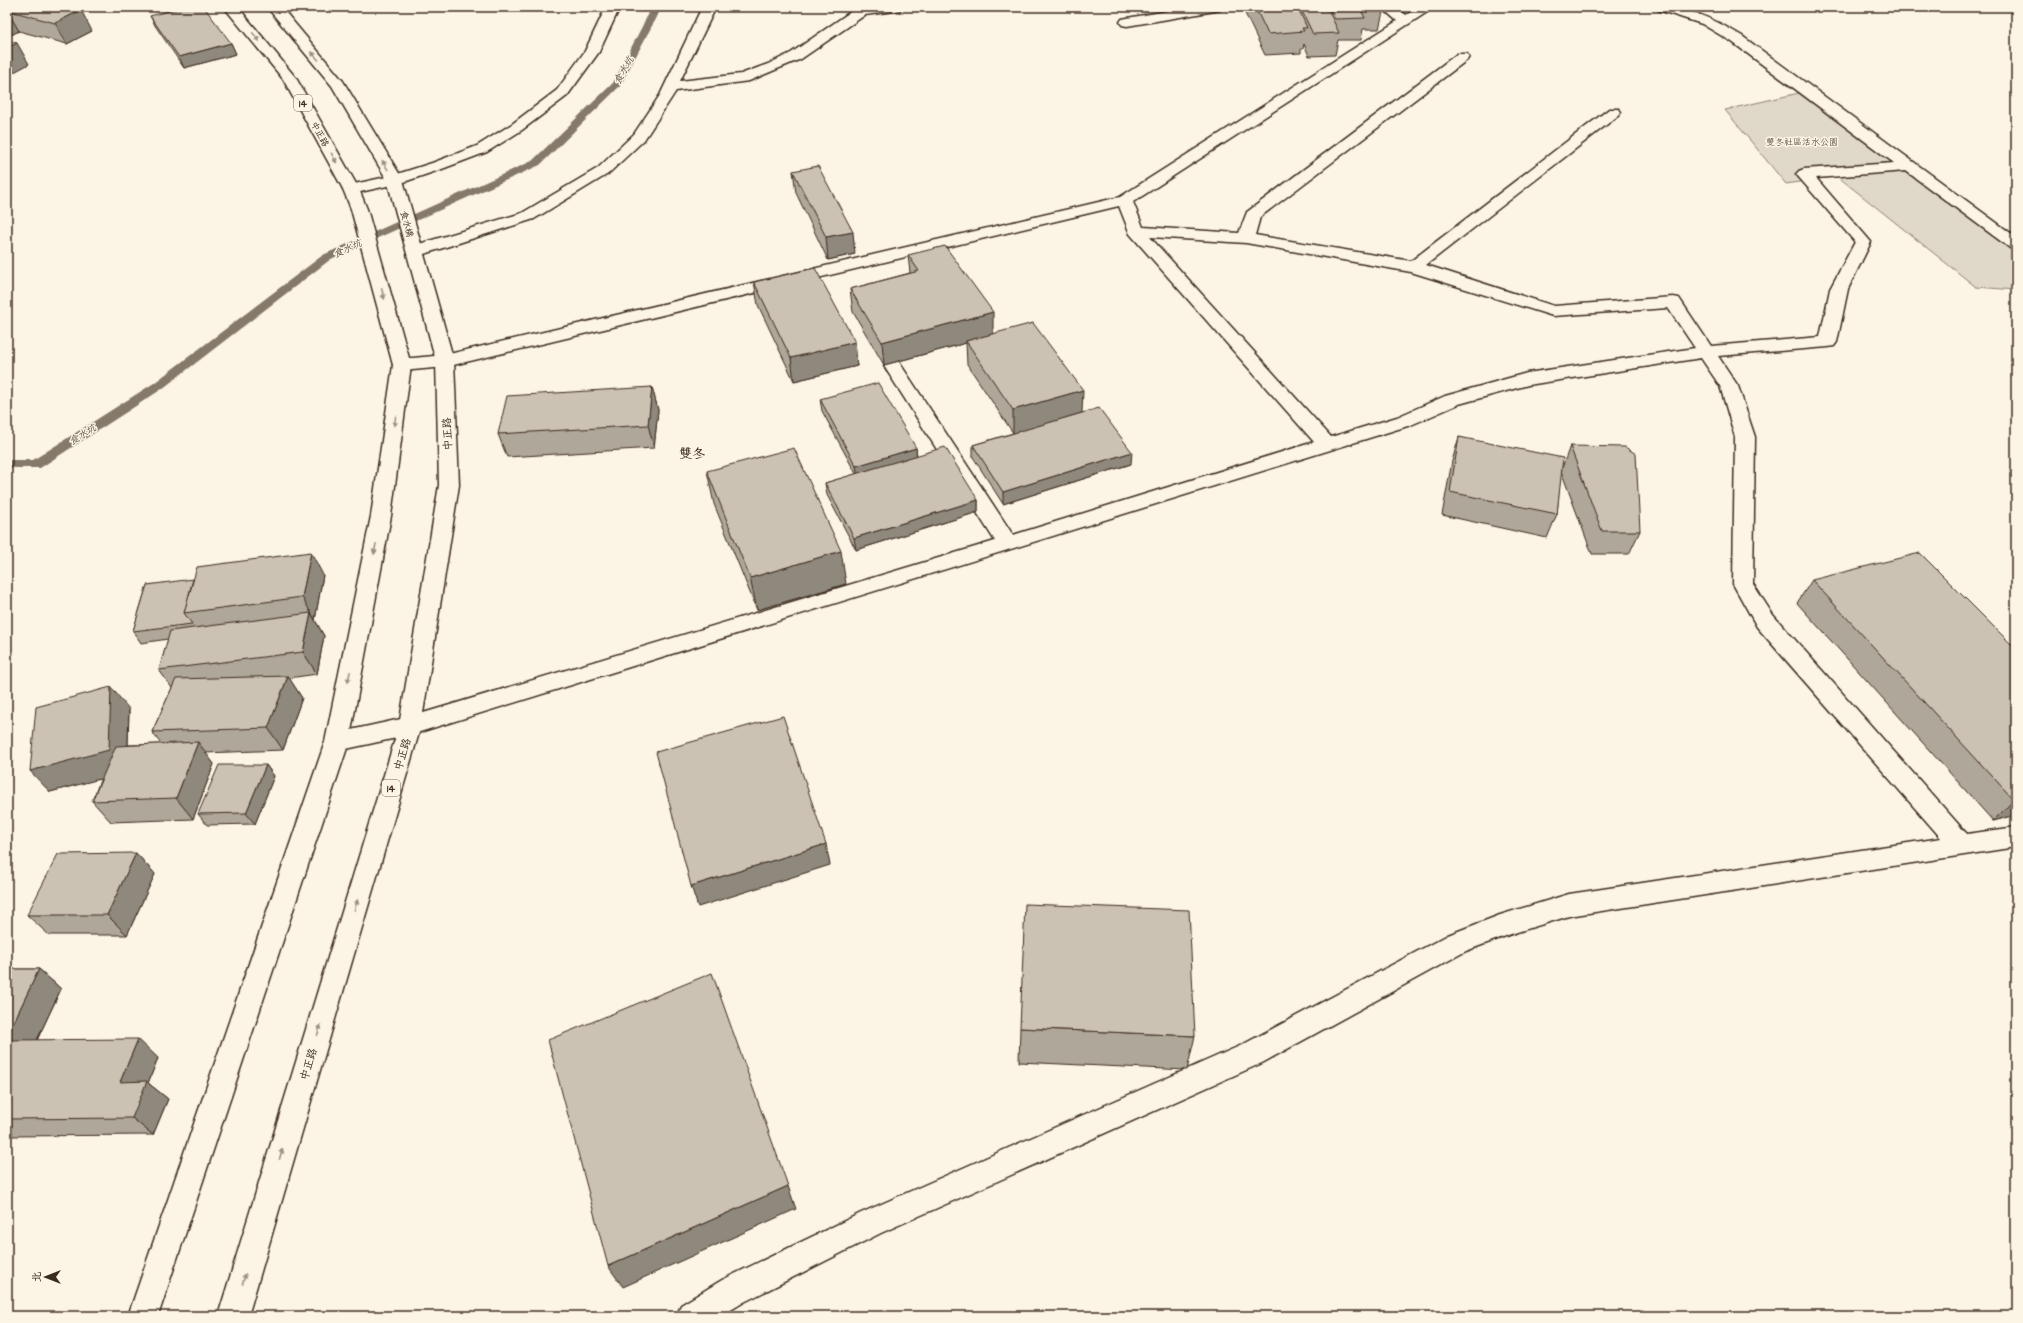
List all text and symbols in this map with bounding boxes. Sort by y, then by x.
one-way arrow [252,32,260,43]
one-way arrow [310,50,319,61]
water label: 食水坑 [610,53,638,87]
road number: 14 [294,95,312,111]
street label: 中正路 [307,119,332,149]
park label: 雙冬社區活水公園 [1766,136,1838,149]
one-way arrow [330,152,337,164]
one-way arrow [382,159,389,170]
street label: 食水橋 [397,209,416,239]
water label: 食水坑 [331,236,365,261]
one-way arrow [380,288,386,300]
one-way arrow [392,415,398,427]
street label: 中正路 [439,417,456,451]
water label: 食水坑 [66,420,100,449]
district label: 雙冬 [679,445,705,463]
one-way arrow [371,543,377,555]
one-way arrow [346,670,352,683]
street label: 中正路 [390,736,414,772]
road number: 14 [382,780,400,796]
one-way arrow [353,899,359,911]
one-way arrow [316,1023,322,1035]
street label: 中正路 [296,1046,320,1082]
one-way arrow [278,1148,284,1160]
north arrow [26,1257,66,1297]
text: 北 [29,1272,44,1283]
one-way arrow [241,1272,247,1284]

